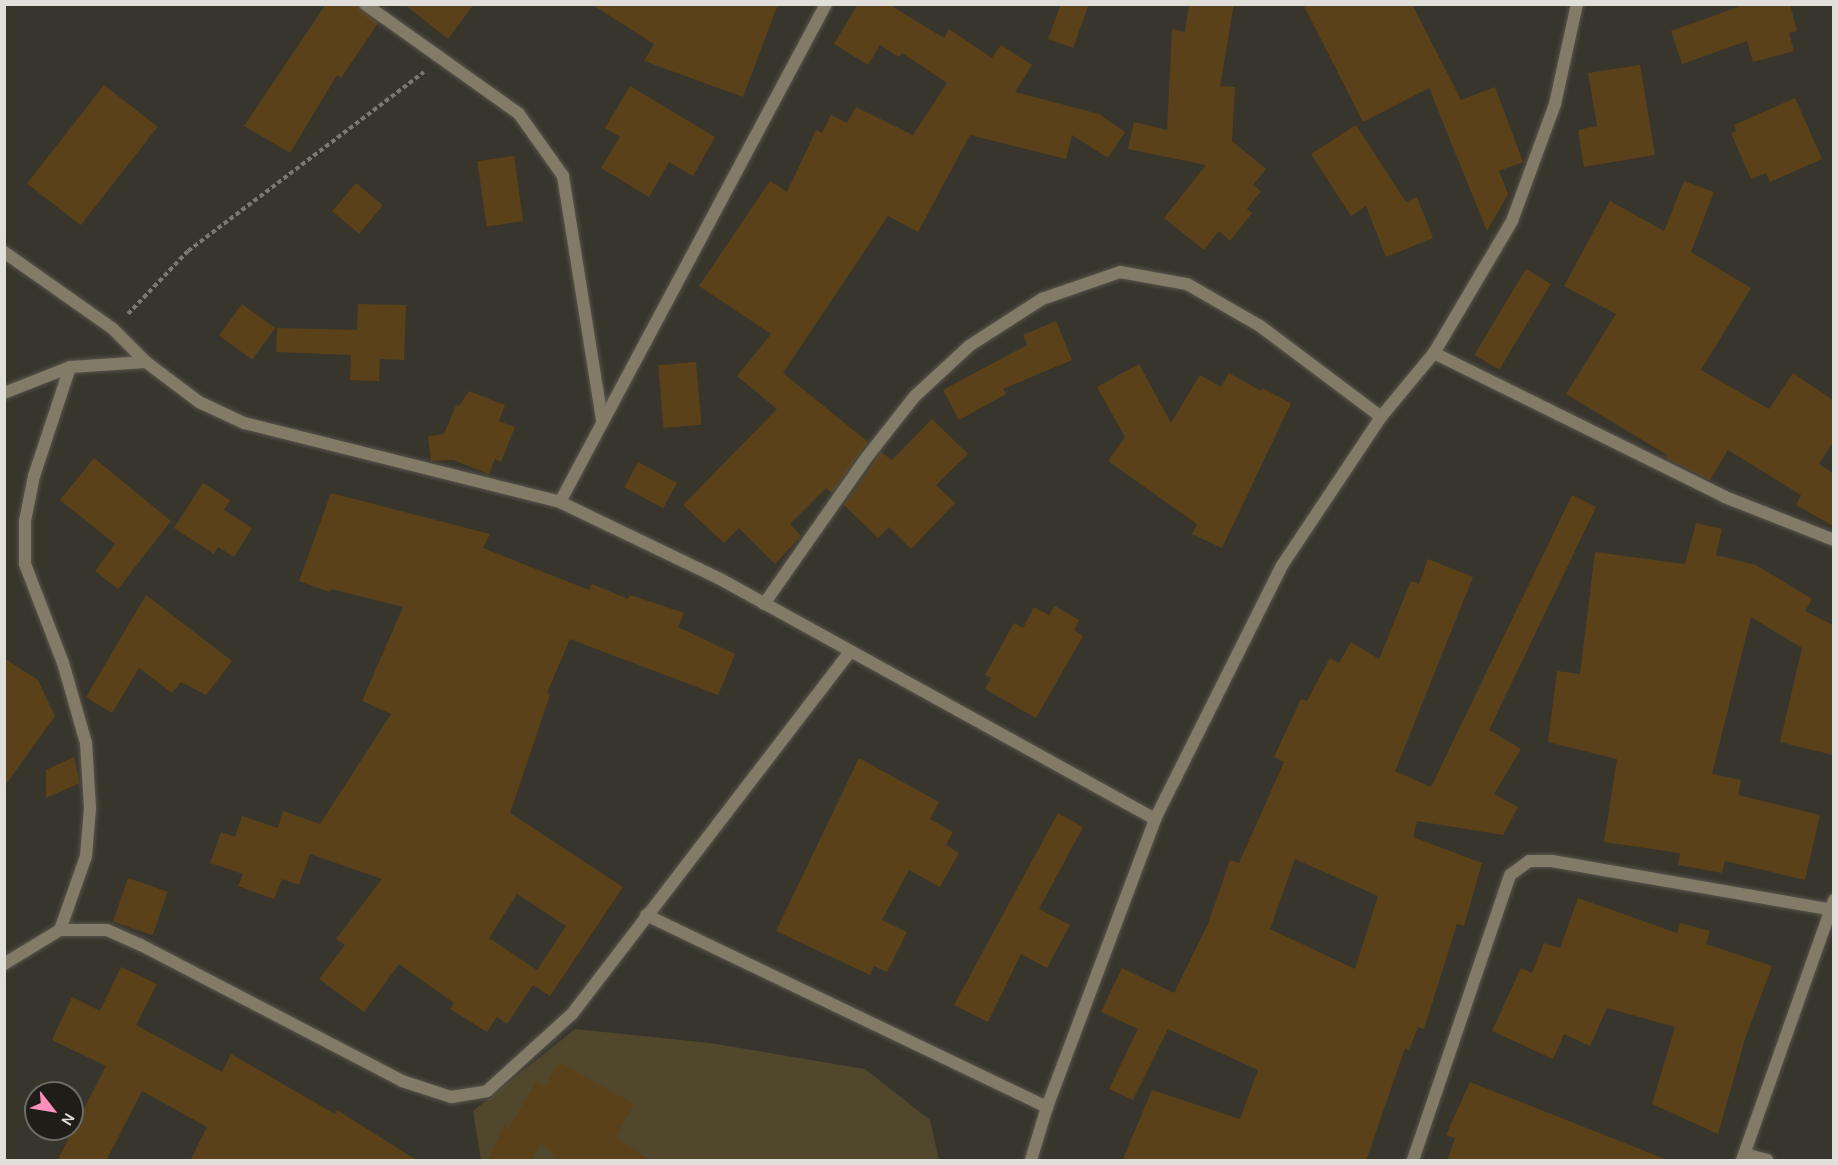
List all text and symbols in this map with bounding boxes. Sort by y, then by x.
north arrow [24,1081,84,1141]
text: N [57,1110,79,1129]

